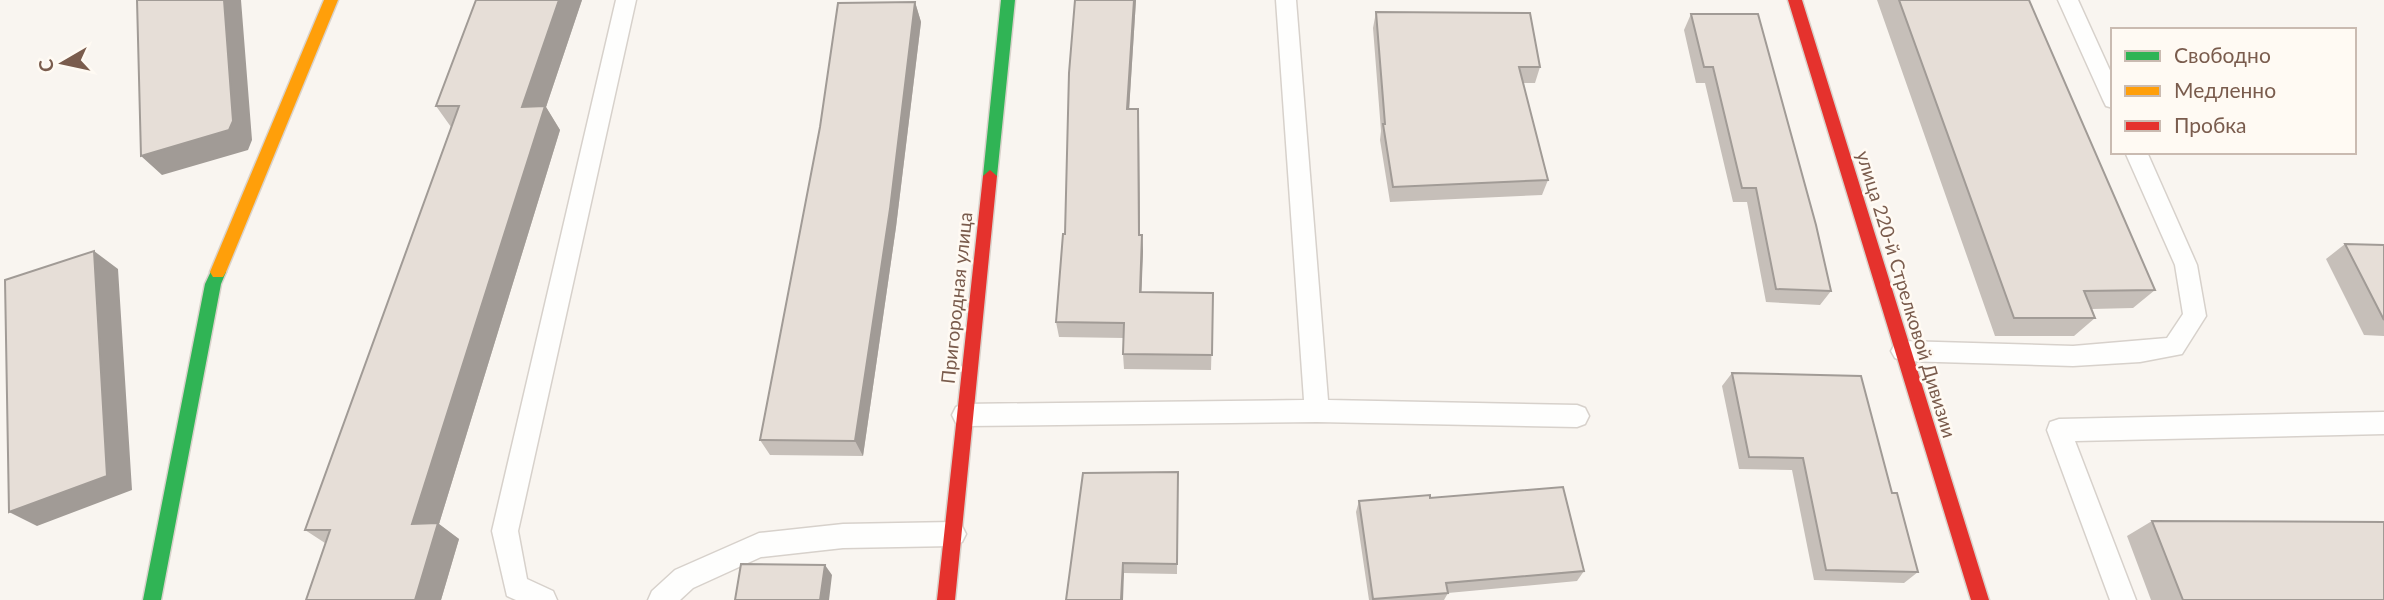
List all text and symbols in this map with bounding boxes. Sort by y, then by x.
north arrow [28,28,98,98]
legend [2111,28,2356,154]
text: Свободно [2174,42,2271,67]
text: С [33,57,58,74]
text: Медленно [2174,77,2276,102]
text: Пробка [2174,112,2247,137]
street label: улица 220-й Стрелковой Дивизии [1852,148,1962,440]
street label: Пригородная улица [936,211,976,385]

